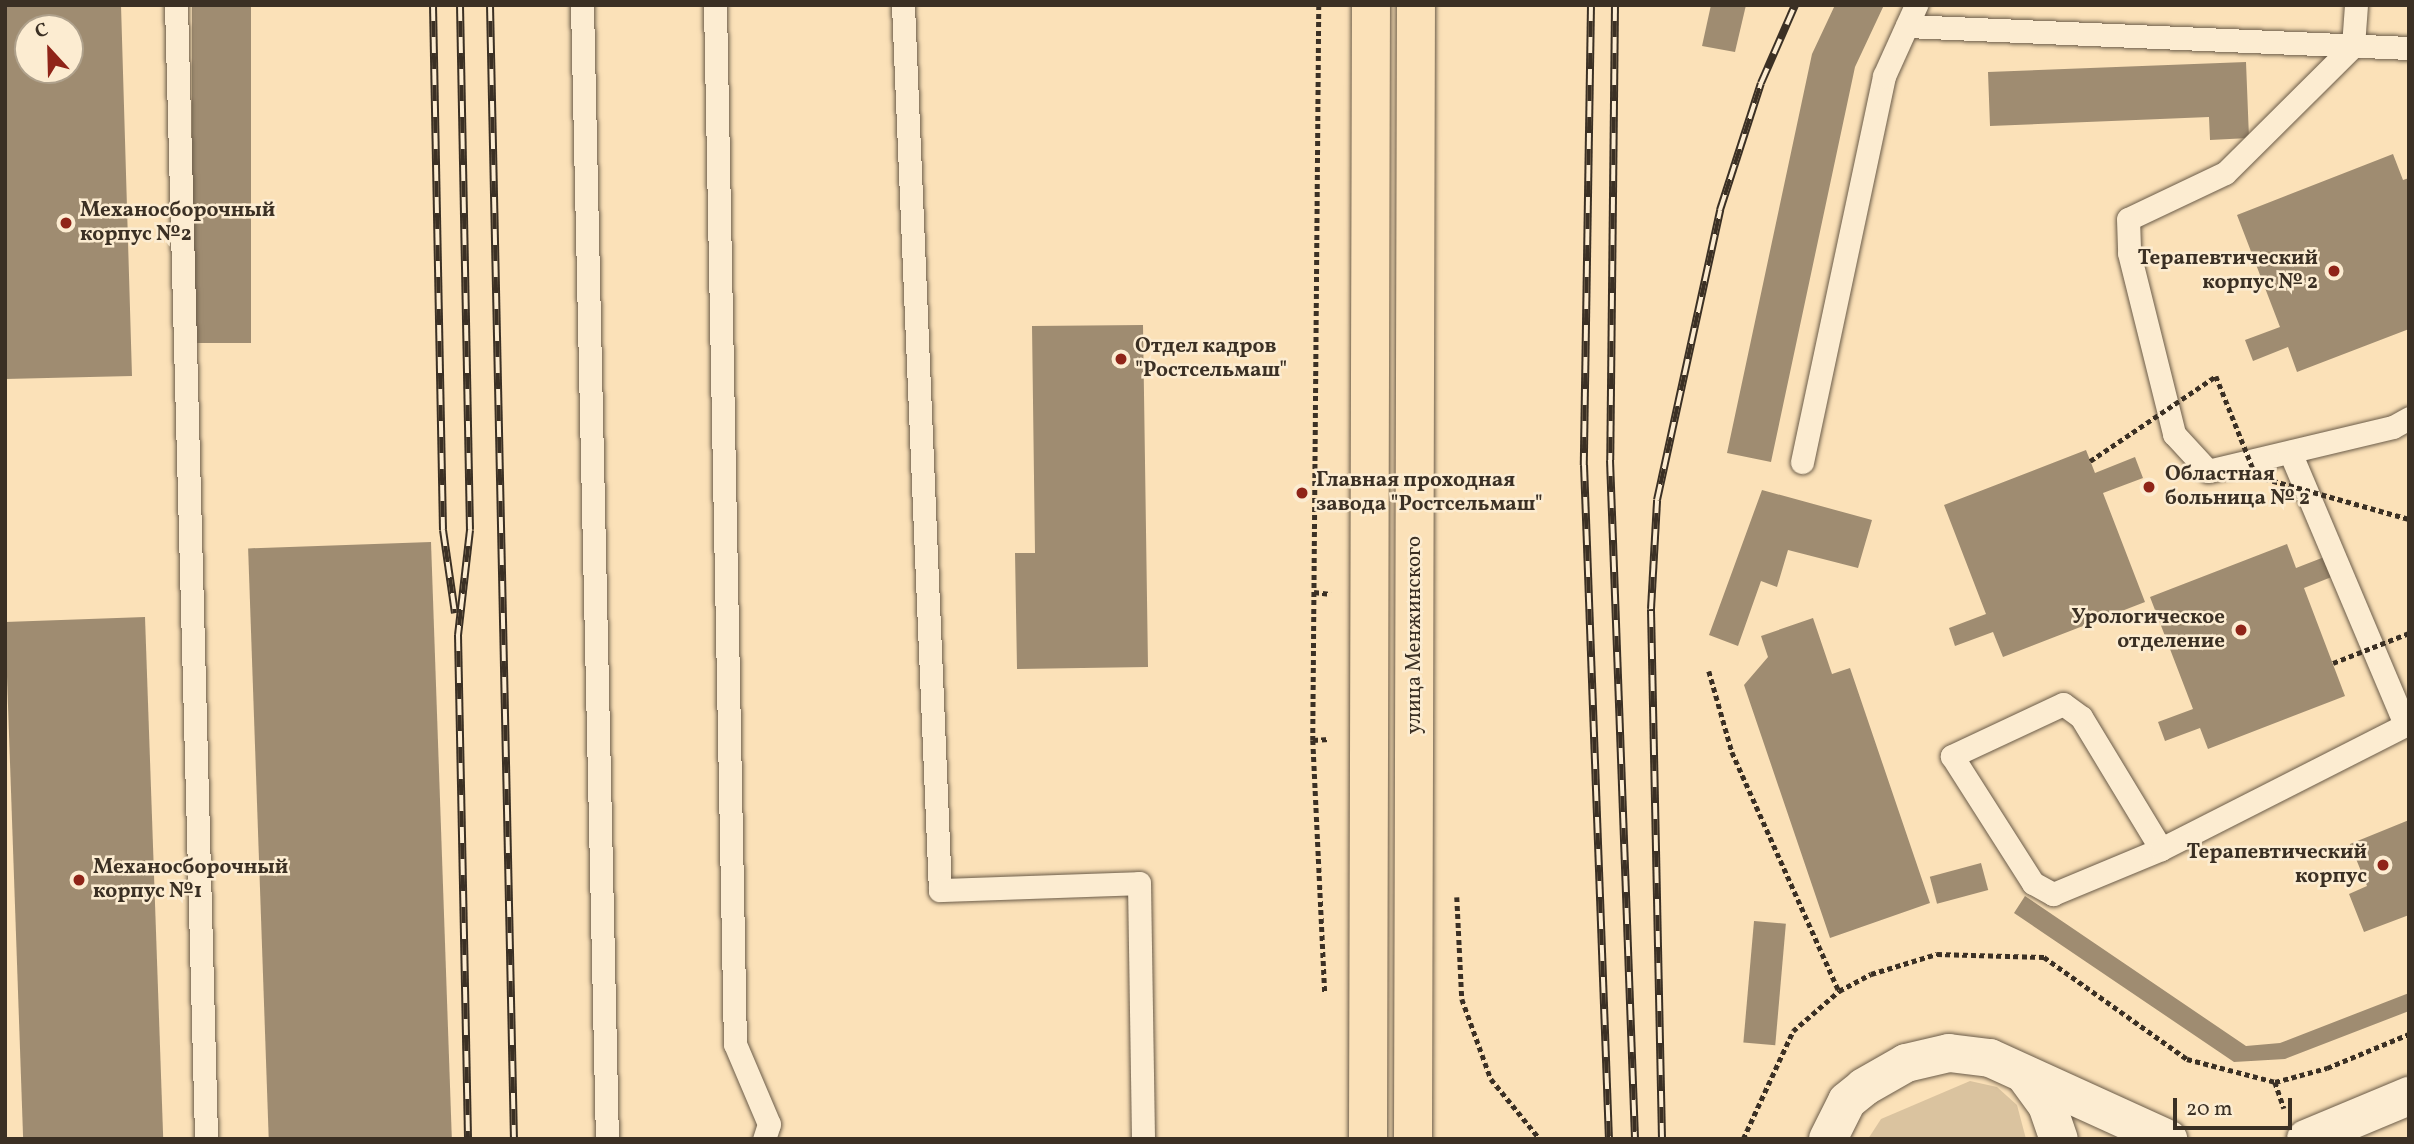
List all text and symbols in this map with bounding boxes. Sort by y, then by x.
north arrow [14,14,84,84]
text: С [31,17,52,46]
place label: Механосборочный корпус №2 [80,198,275,248]
marker: Механосборочный корпус №2 [58,215,74,231]
place label: Терапевтический корпус № 2 [2138,246,2318,296]
marker: Терапевтический корпус № 2 [2324,261,2344,281]
place label: Отдел кадров "Ростсельмаш" [1135,334,1287,384]
marker: Отдел кадров "Ростсельмаш" [1113,351,1129,367]
place label: Областная больница № 2 [2165,462,2310,512]
place label: Главная проходная завода "Ростсельмаш" [1316,468,1543,518]
marker: Областная больница № 2 [2139,477,2159,497]
marker: Главная проходная завода "Ростсельмаш" [1294,485,1310,501]
street label: улица Менжинского [1402,536,1428,734]
place label: Урологическое отделение [2071,605,2225,655]
marker: Урологическое отделение [2231,620,2251,640]
place label: Терапевтический корпус [2187,840,2367,890]
place label: Механосборочный корпус №1 [93,855,288,905]
marker: Терапевтический корпус [2373,855,2393,875]
marker: Механосборочный корпус №1 [71,872,87,888]
scale bar [2176,1084,2295,1128]
text: 20 m [2186,1095,2232,1124]

